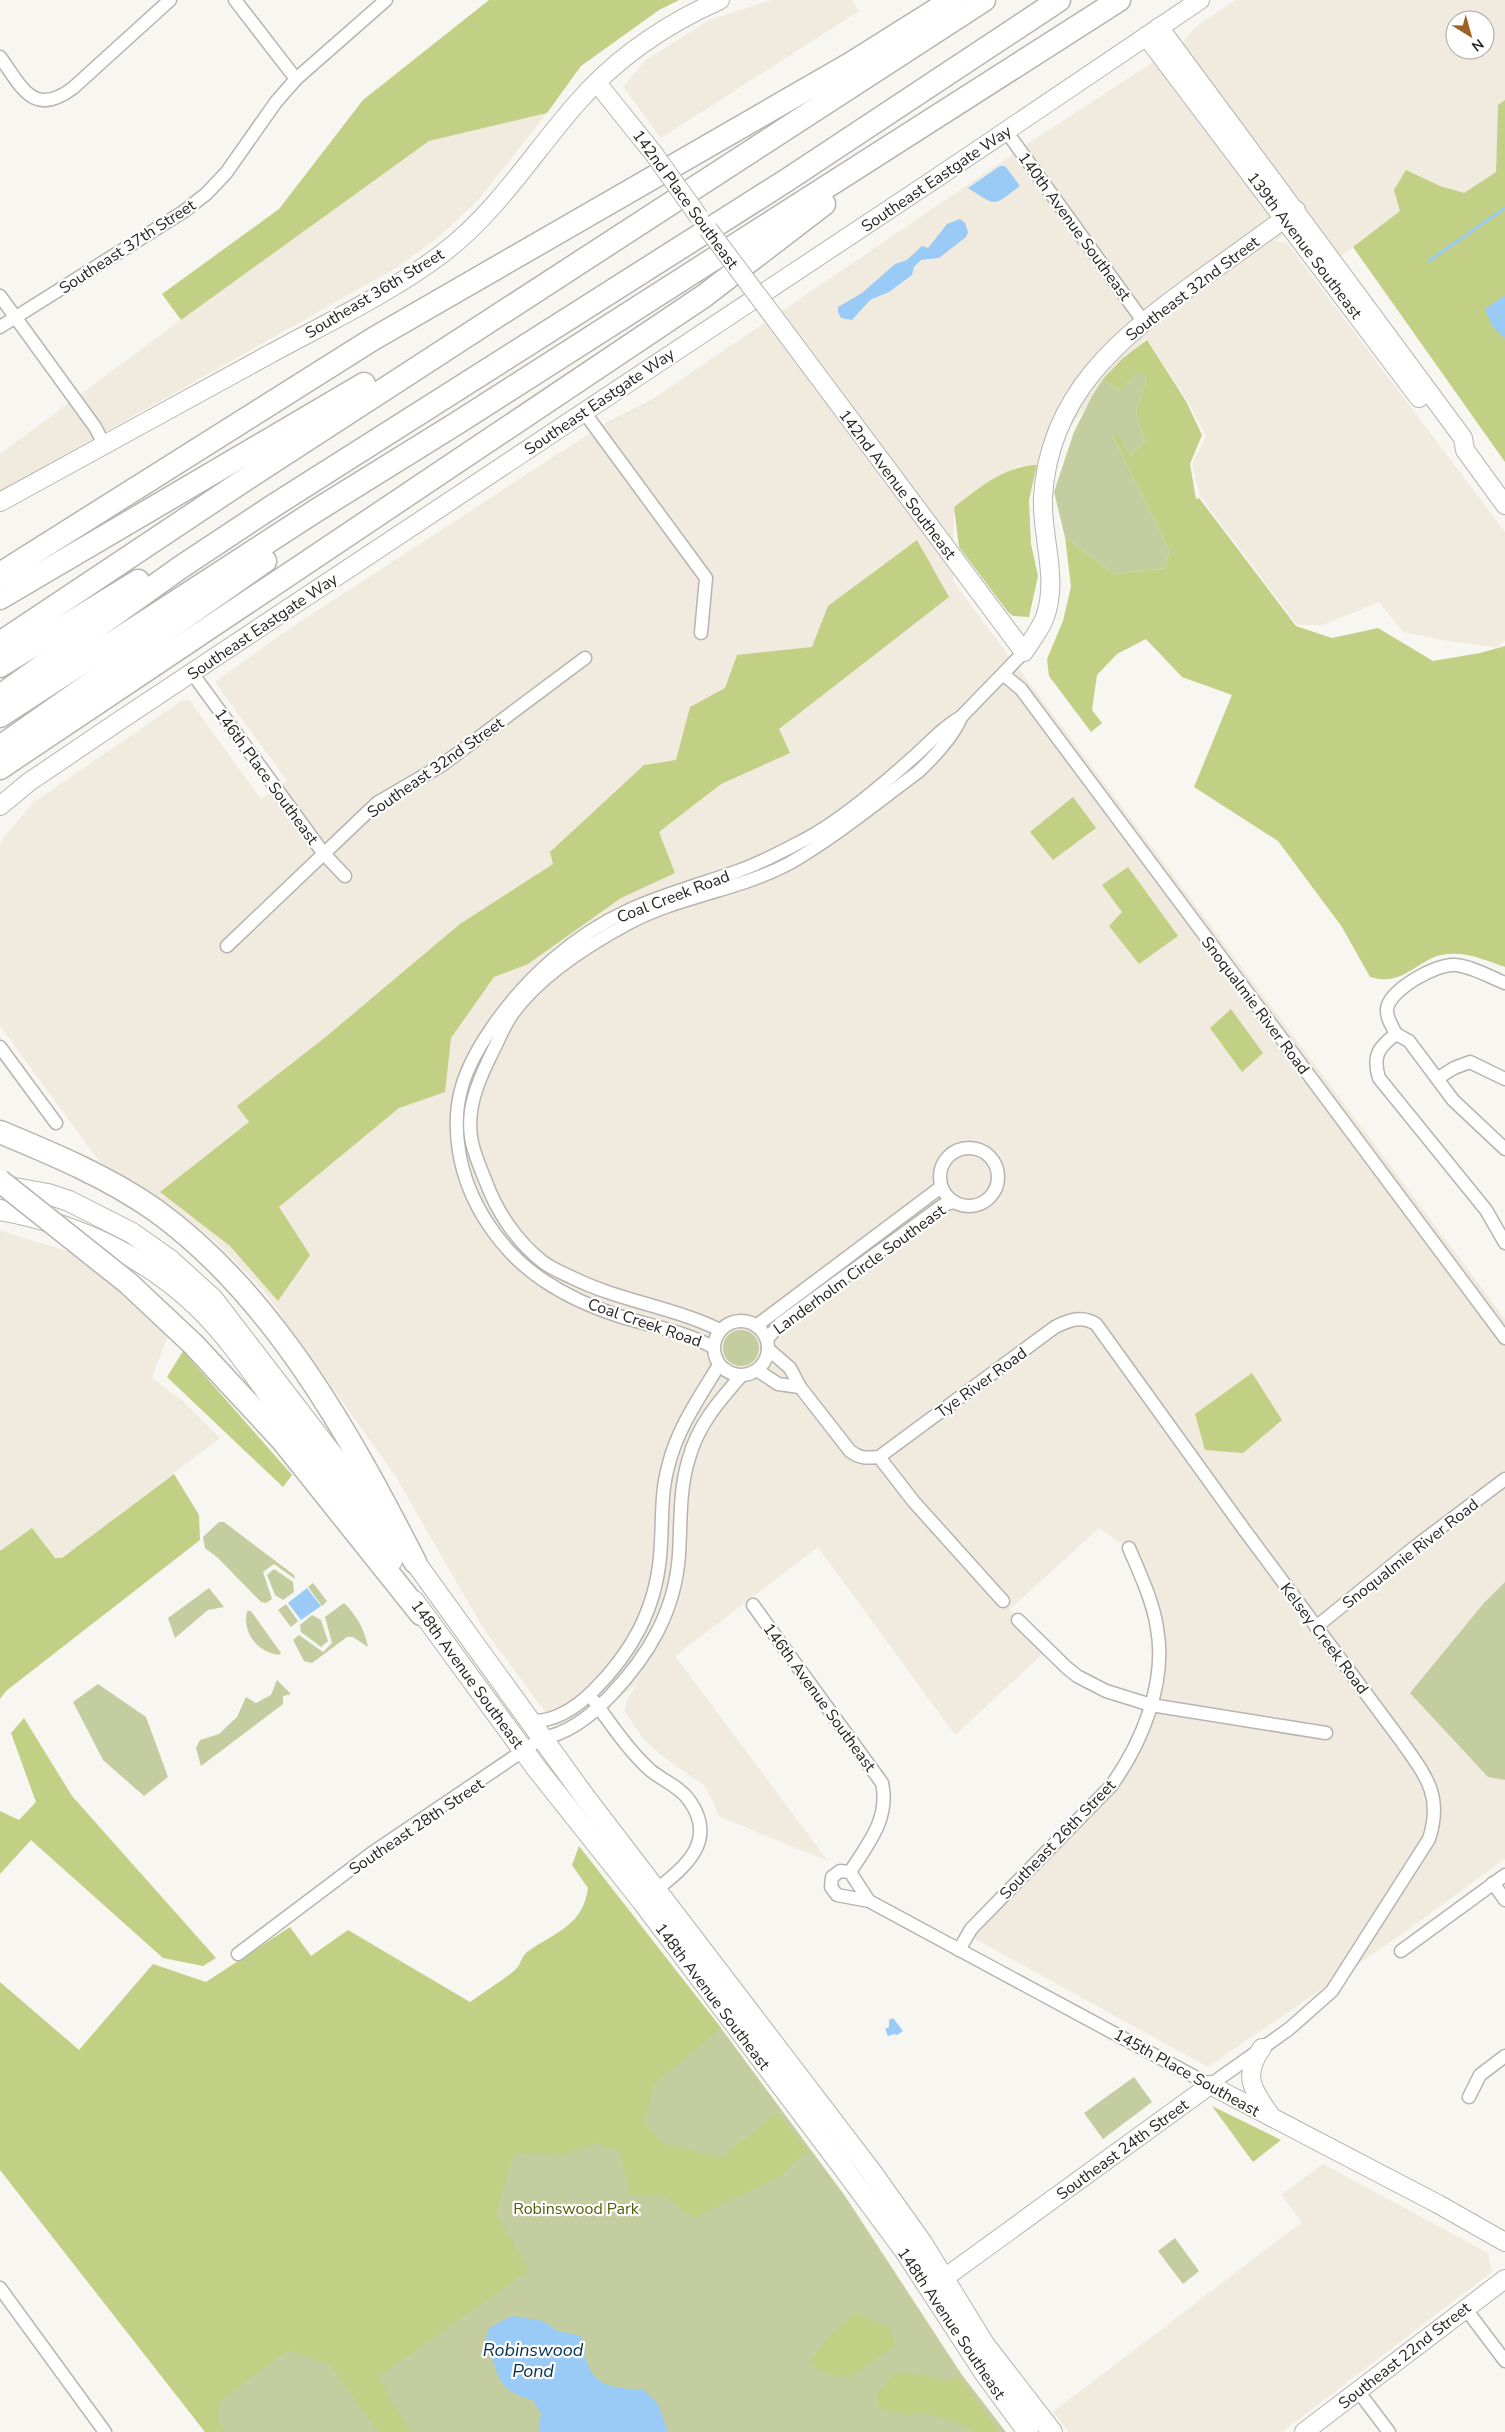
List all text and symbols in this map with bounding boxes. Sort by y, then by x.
north arrow [1445,10,1495,60]
text: N [1468,34,1487,56]
street label: Southeast Eastgate Way [857,120,1017,237]
street label: 142nd Place Southeast [627,126,743,274]
street label: 140th Avenue Southeast [1013,148,1136,306]
street label: 139th Avenue Southeast [1242,168,1367,324]
street label: Southeast 37th Street [55,194,200,299]
street label: Southeast 32nd Street [1121,231,1264,346]
street label: Southeast 36th Street [301,243,448,344]
street label: Southeast Eastgate Way [520,343,680,460]
street label: 142nd Avenue Southeast [833,405,961,564]
street label: Southeast Eastgate Way [183,568,343,685]
street label: 146th Place Southeast [209,704,323,849]
street label: Southeast 32nd Street [363,712,509,823]
street label: Coal Creek Road [614,865,733,929]
street label: Snoqualmie River Road [1196,932,1314,1079]
street label: Landerholm Circle Southeast [769,1200,950,1340]
street label: Coal Creek Road [585,1293,705,1353]
street label: Tye River Road [932,1342,1032,1423]
street label: Snoqualmie River Road [1338,1494,1483,1614]
street label: Kelsey Creek Road [1275,1578,1373,1699]
street label: 148th Avenue Southeast [406,1596,529,1754]
street label: 146th Avenue Southeast [758,1619,881,1777]
street label: Southeast 28th Street [345,1773,489,1880]
street label: Southeast 26th Street [995,1775,1121,1904]
street label: 148th Avenue Southeast [650,1919,775,2075]
street label: 145th Place Southeast [1110,2024,1264,2122]
street label: Southeast 24th Street [1052,2094,1193,2205]
park label: Robinswood Park [513,2198,640,2220]
street label: 148th Avenue Southeast [892,2243,1010,2404]
street label: Southeast 22nd Street [1334,2297,1476,2414]
water label: Robinswood Pond [483,2338,584,2383]

